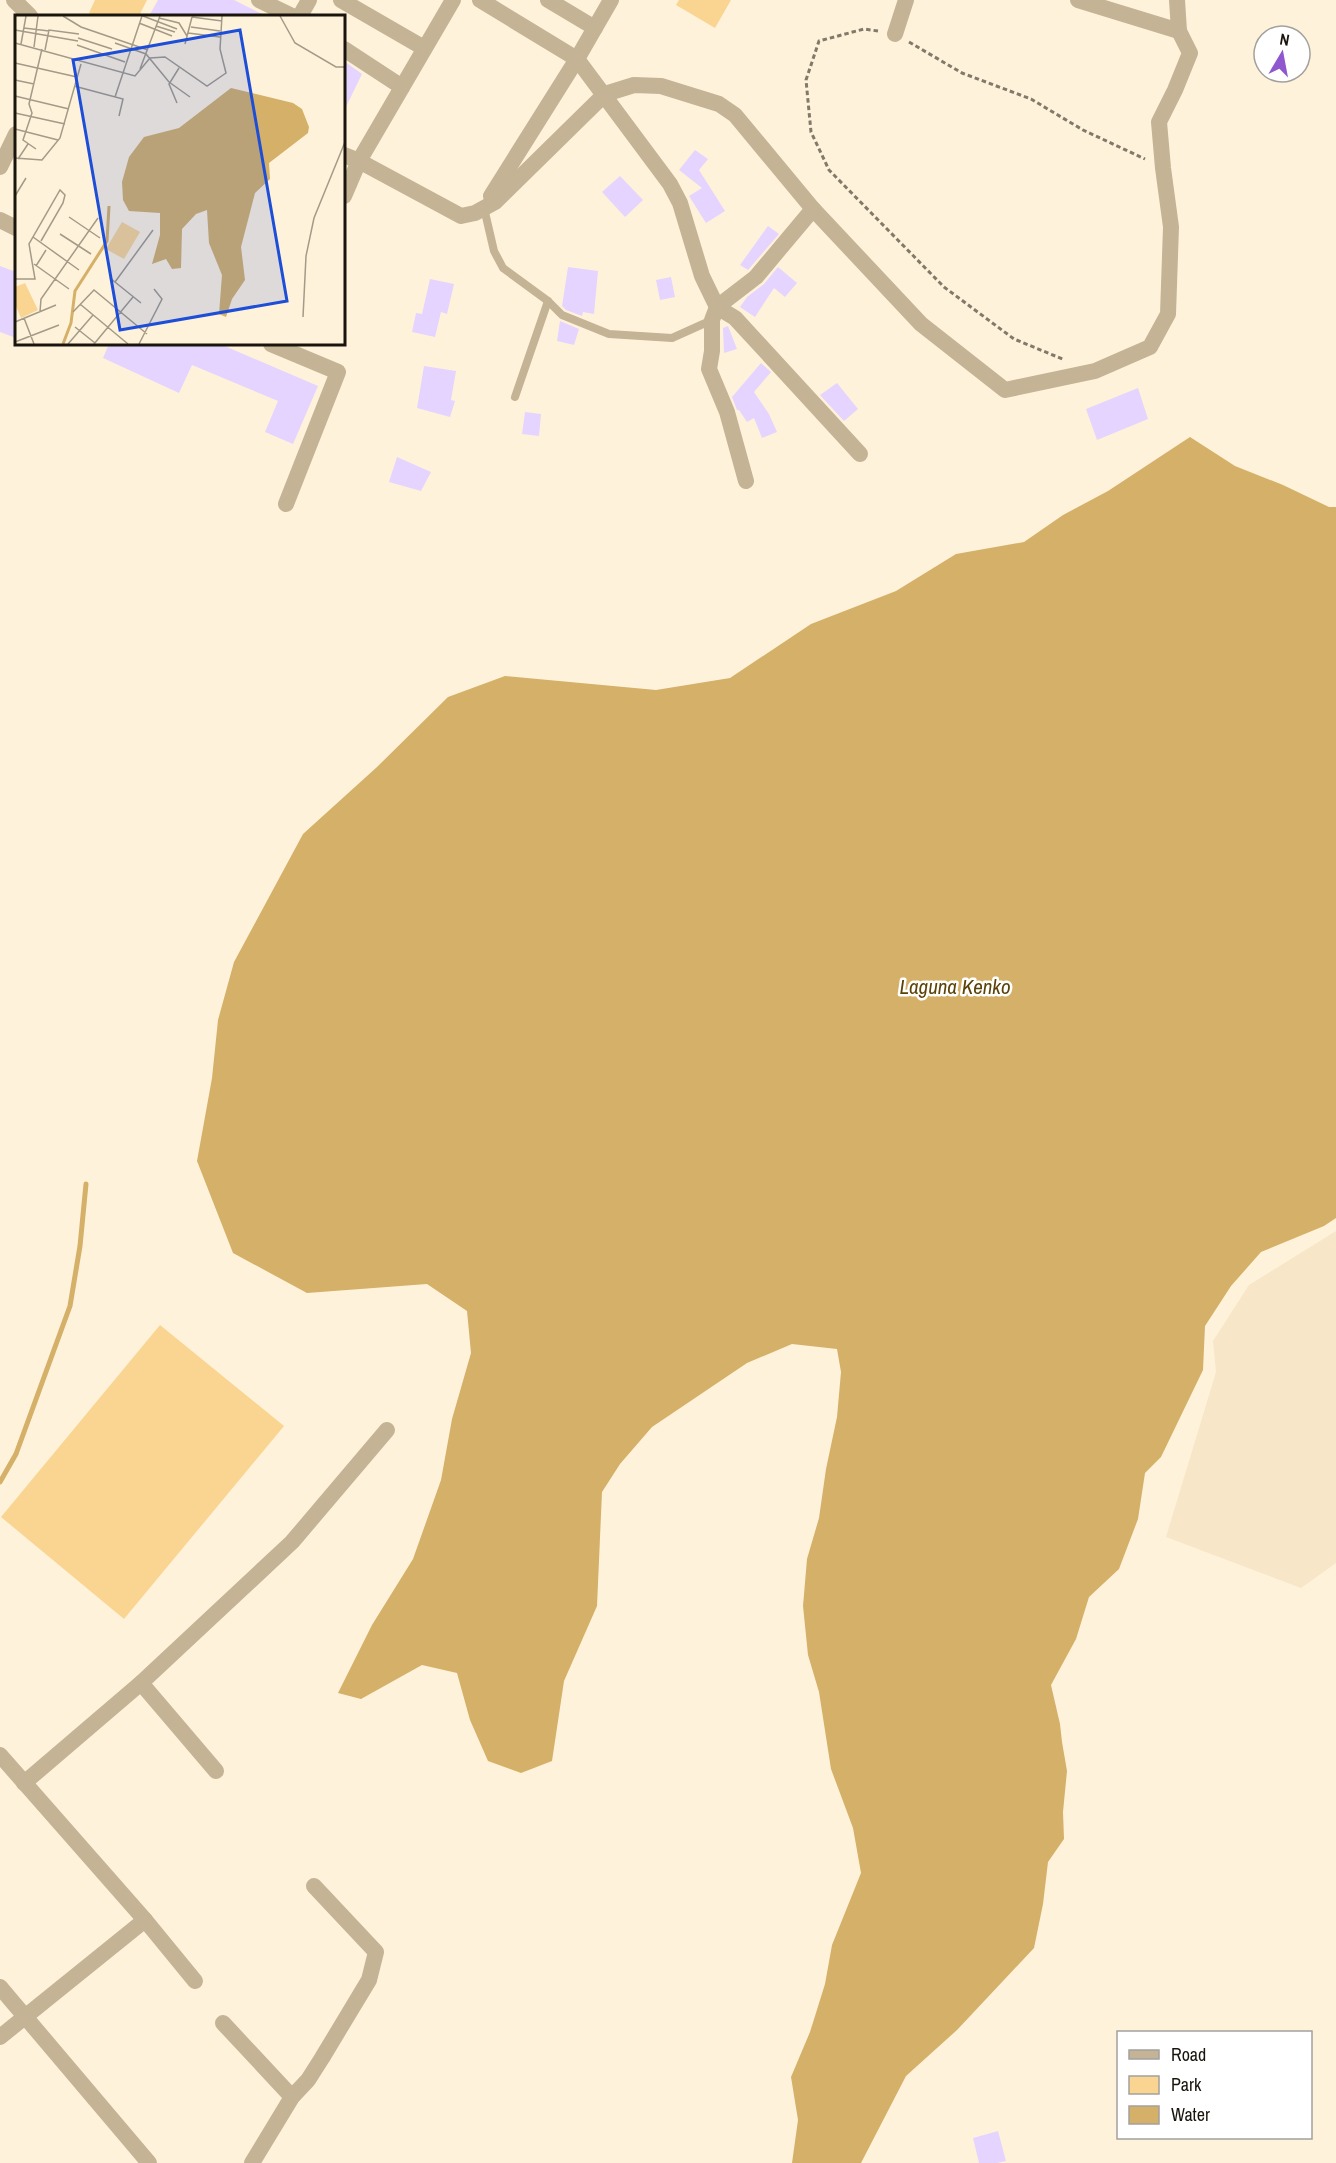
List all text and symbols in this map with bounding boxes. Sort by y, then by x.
inset map [15,15,345,345]
north arrow [1252,24,1312,84]
text: N [1278,28,1291,51]
water label: Laguna Kenko [899,972,1011,1001]
legend [1117,2031,1312,2139]
text: Road [1171,2042,1206,2067]
text: Park [1171,2072,1202,2097]
text: Water [1171,2102,1210,2127]

